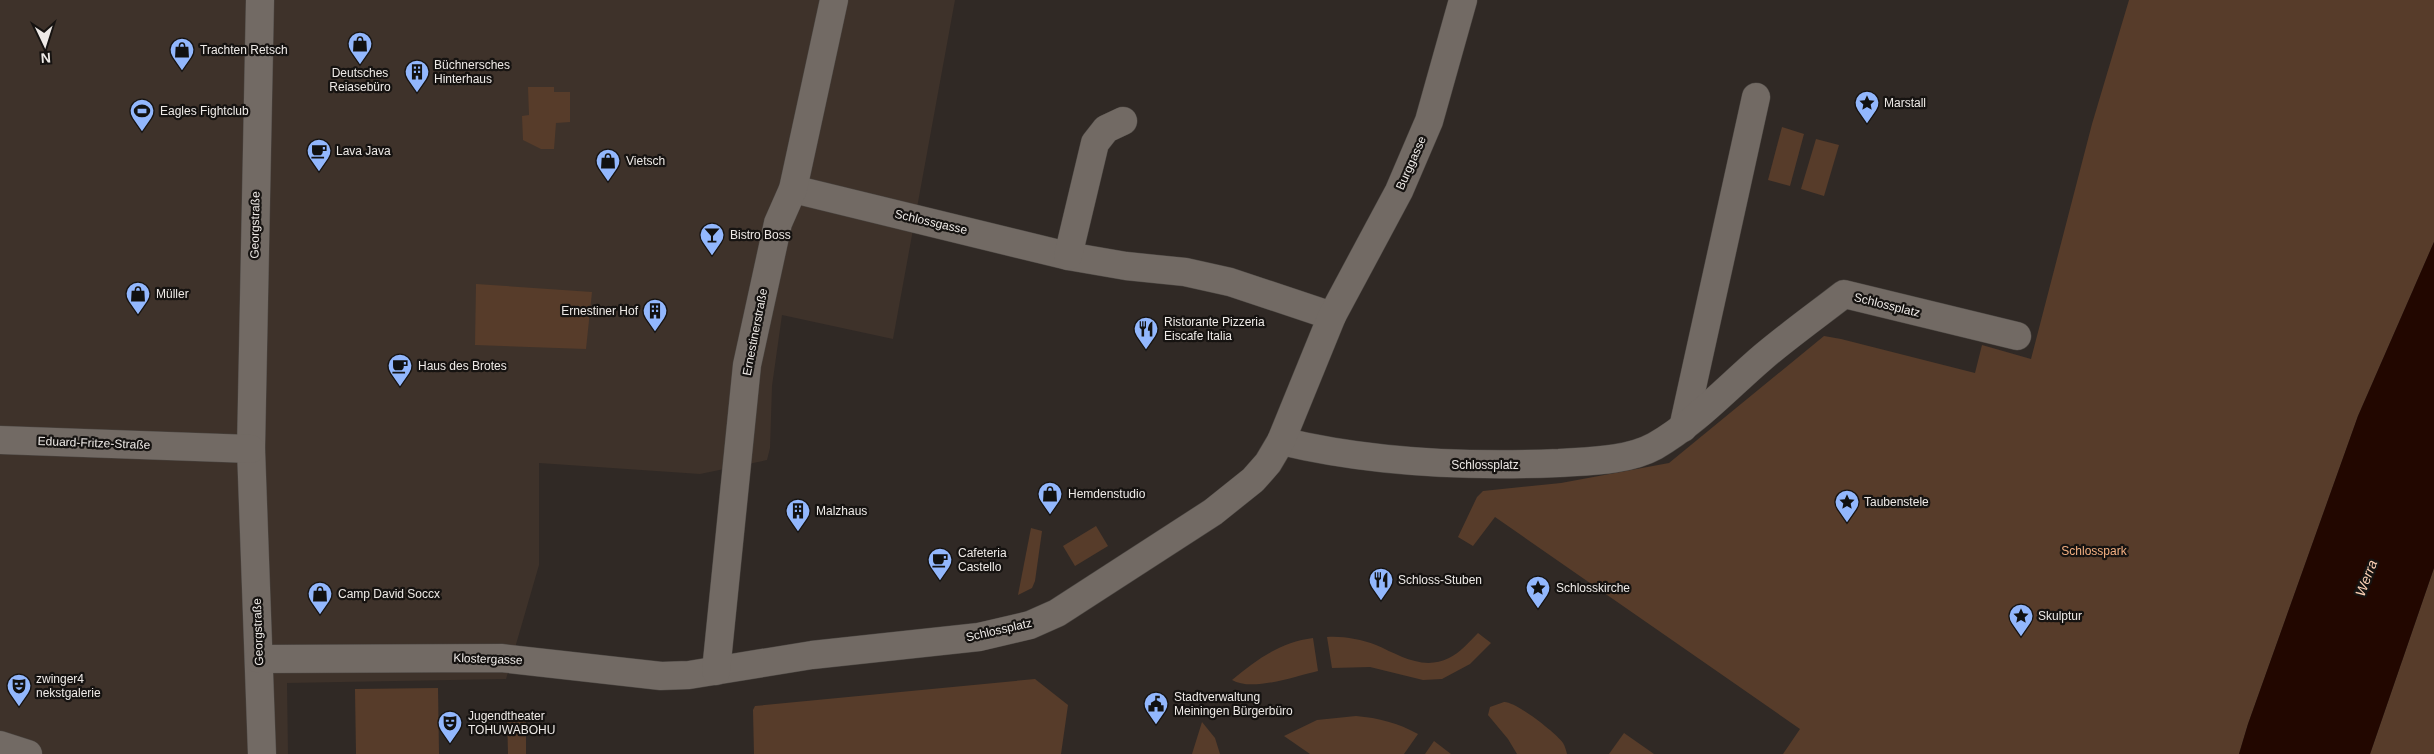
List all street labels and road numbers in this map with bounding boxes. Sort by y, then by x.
street label: Burggasse [1393,134,1429,192]
street label: Georgstraße [247,191,263,259]
street label: Schlossgasse [893,207,969,237]
street label: Ernestinerstraße [740,287,770,377]
street label: Schlossplatz [1853,290,1921,320]
street label: Eduard-Fritze-Straße [37,434,151,452]
street label: Schlossplatz [1451,458,1519,472]
street label: Georgstraße [250,598,266,666]
street label: Schlossplatz [965,616,1033,644]
street label: Klostergasse [453,651,523,667]

